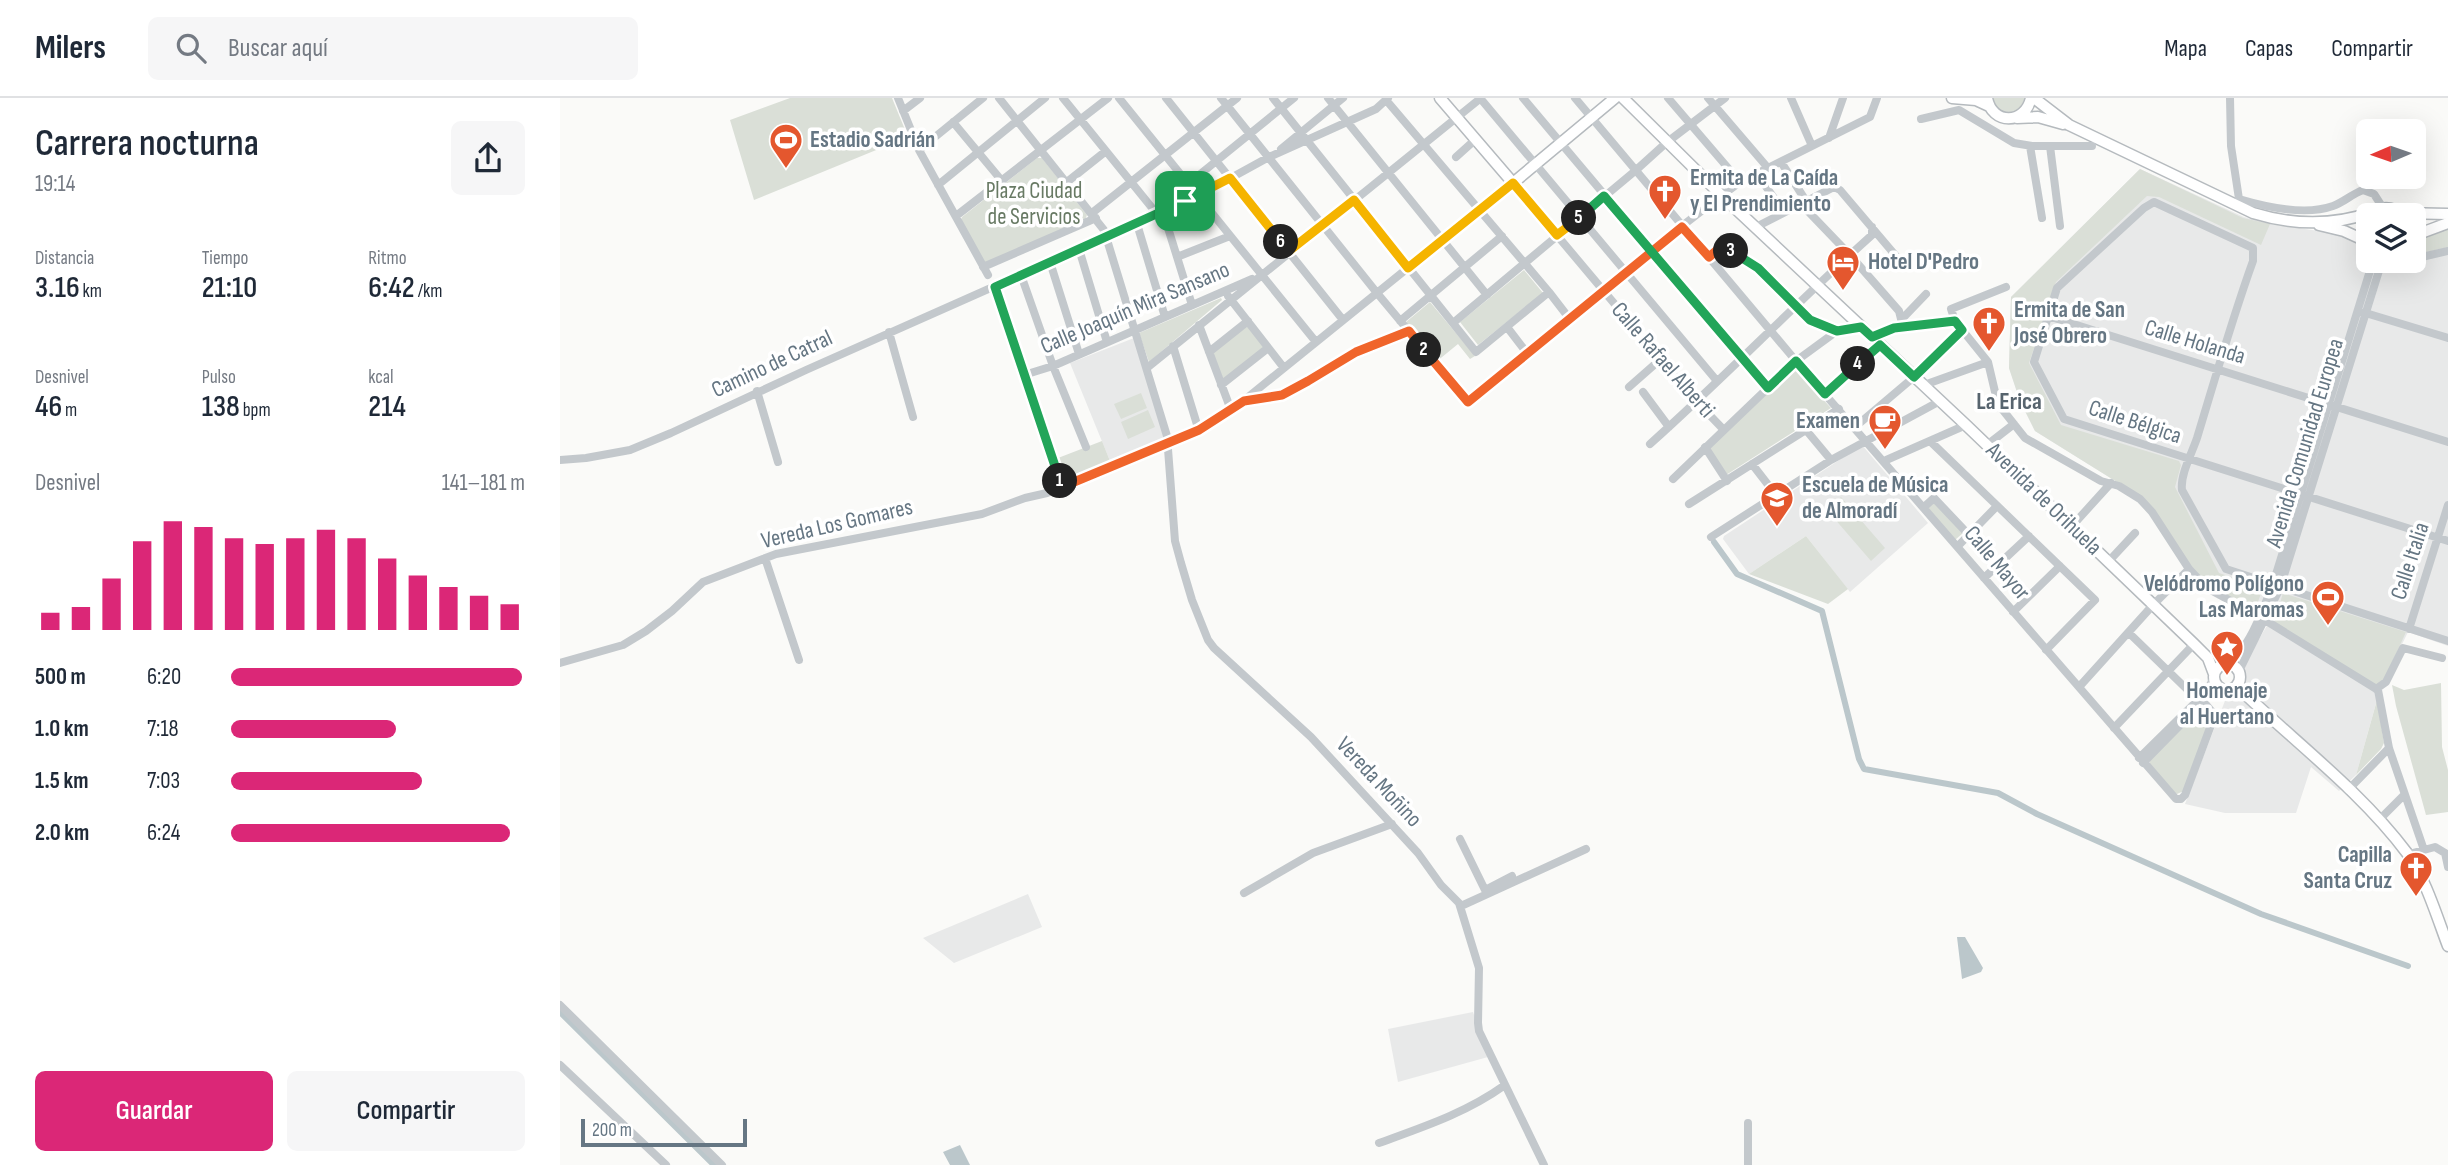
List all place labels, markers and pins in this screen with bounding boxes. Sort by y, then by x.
sports icon: Estadio Sadrián [767,121,805,170]
place label: Estadio Sadrián [810,126,935,154]
place label: Ermita de La Caída y El Prendimiento [1690,164,1838,218]
pin [1155,171,1215,231]
church icon: Ermita de La Caída y El Prendimiento [1646,172,1684,221]
pin: 5 [1562,200,1596,236]
pin: 6 [1264,225,1298,260]
pin: 3 [1714,234,1748,268]
hotel icon: Hotel D'Pedro [1824,243,1862,292]
place label: Hotel D'Pedro [1868,248,1979,276]
place label: Ermita de San José Obrero [2013,296,2125,350]
church icon: Ermita de San José Obrero [1970,304,2008,353]
pin: 2 [1406,332,1442,368]
pin: 4 [1840,346,1876,382]
cafe icon: Examen [1866,402,1904,451]
place label: Examen [1796,407,1860,435]
pin: 1 [1042,464,1078,498]
place label: Escuela de Música de Almoradí [1802,471,1949,525]
school or university icon: Escuela de Música de Almoradí [1758,479,1796,528]
place label: Velódromo Polígono Las Maromas [2144,570,2304,624]
sports icon: Velódromo Polígono Las Maromas [2309,578,2347,627]
place icon: Homenaje al Huertano [2208,628,2246,677]
place label: Homenaje al Huertano [2180,677,2274,731]
place label: Capilla Santa Cruz [2304,841,2392,895]
church icon: Capilla Santa Cruz [2397,849,2435,898]

